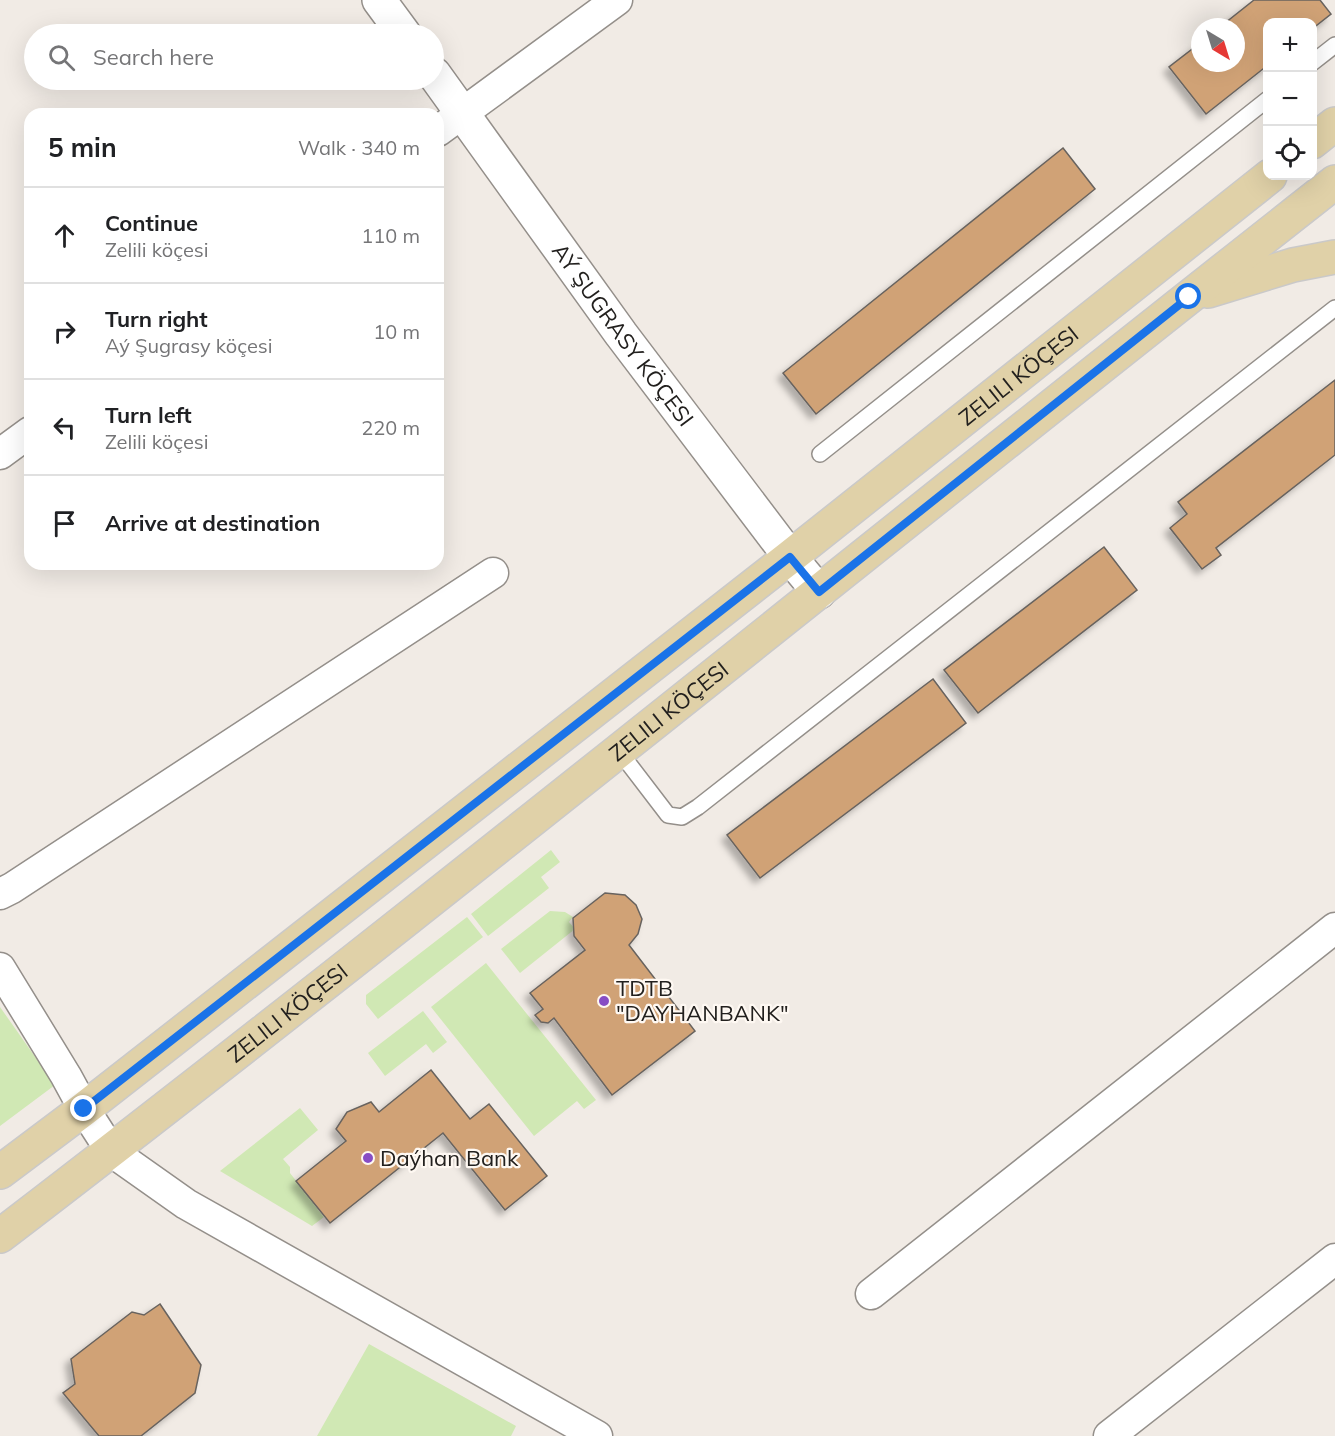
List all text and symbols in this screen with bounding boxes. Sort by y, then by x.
north arrow [1191,18,1245,72]
map controls [1263,18,1317,180]
button: + [1263,18,1317,72]
search box [24,24,444,90]
icon: search [45,41,78,74]
text: Search here [93,43,214,71]
button: − [1263,72,1317,126]
button: locate [1263,126,1317,180]
text: 5 min [48,131,117,164]
text: Walk · 340 m [298,135,420,160]
text: Continue [105,209,198,237]
icon: ahead [48,219,81,252]
text: 110 m [361,223,420,248]
text: Zelili köçesi [105,237,209,262]
street label: AÝ ŞUGRASY KÖÇESI [546,238,700,432]
route start [1175,283,1201,309]
text: Turn right [105,305,208,333]
icon: right [48,315,81,348]
text: 10 m [373,319,420,344]
street label: ZELILI KÖÇESI [953,320,1084,432]
text: Aý Şugrasy köçesi [105,333,273,358]
text: Turn left [105,401,192,429]
icon: left [48,411,81,444]
text: 220 m [361,415,420,440]
text: Zelili köçesi [105,429,209,454]
icon: arrive [48,507,81,540]
text: Arrive at destination [105,509,320,537]
street label: ZELILI KÖÇESI [603,655,734,767]
street label: ZELILI KÖÇESI [222,957,353,1068]
place label: TDTB "DAYHANBANK" [616,974,789,1027]
marker: TDTB "DAYHANBANK" [597,994,611,1008]
route end [70,1095,96,1121]
place label: Daýhan Bank [380,1144,519,1172]
marker: Daýhan Bank [361,1151,375,1165]

